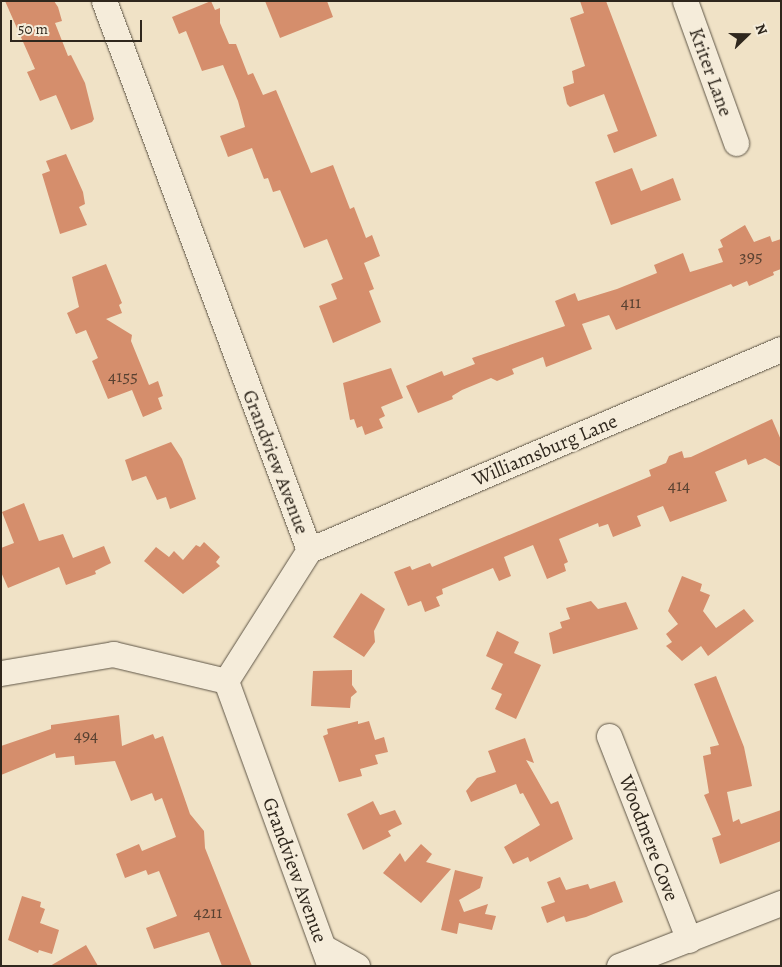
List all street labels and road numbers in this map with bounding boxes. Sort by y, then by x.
street label: Kriter Lane [684,24,738,120]
street label: Grandview Avenue [237,386,315,538]
street label: Williamsburg Lane [469,409,621,491]
street label: Woodmere Cove [614,772,684,904]
street label: Grandview Avenue [258,794,332,946]

